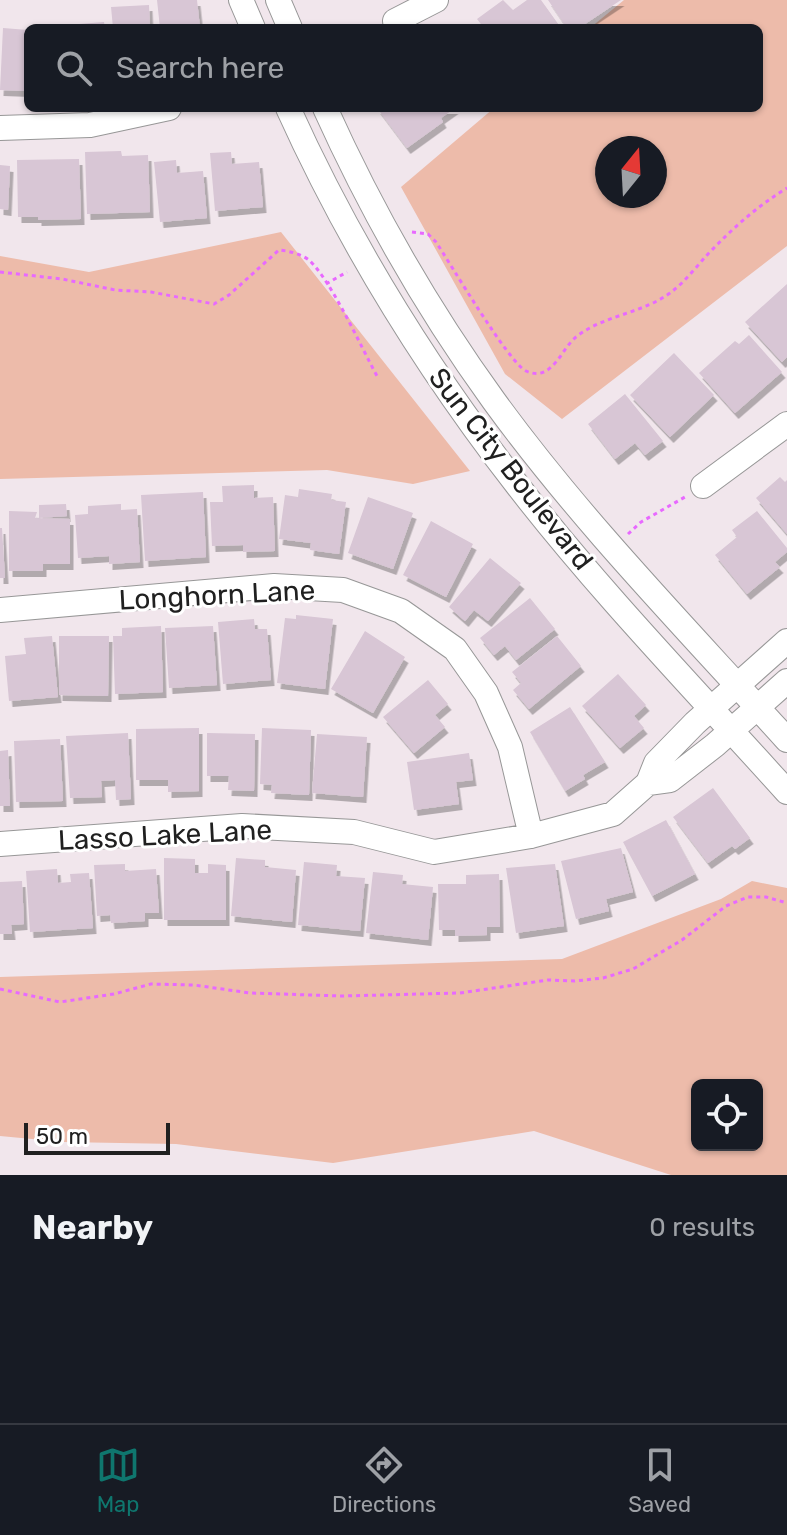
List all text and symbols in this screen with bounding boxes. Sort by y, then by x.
search box [24,24,763,112]
icon: search [52,46,96,90]
text: Search here [116,50,284,86]
north arrow [595,136,667,208]
street label: Sun City Boulevard [422,361,600,577]
street label: Longhorn Lane [118,573,316,617]
street label: Lasso Lake Lane [57,813,273,857]
map controls [691,1079,763,1151]
button: locate [691,1079,763,1151]
scale bar [24,1119,170,1155]
text: 50 m [36,1123,88,1150]
text: Nearby [32,1207,153,1248]
text: 0 results [649,1212,755,1243]
tab: Map [96,1443,140,1518]
tab: Directions [332,1443,436,1518]
tab: Saved [628,1443,691,1518]

